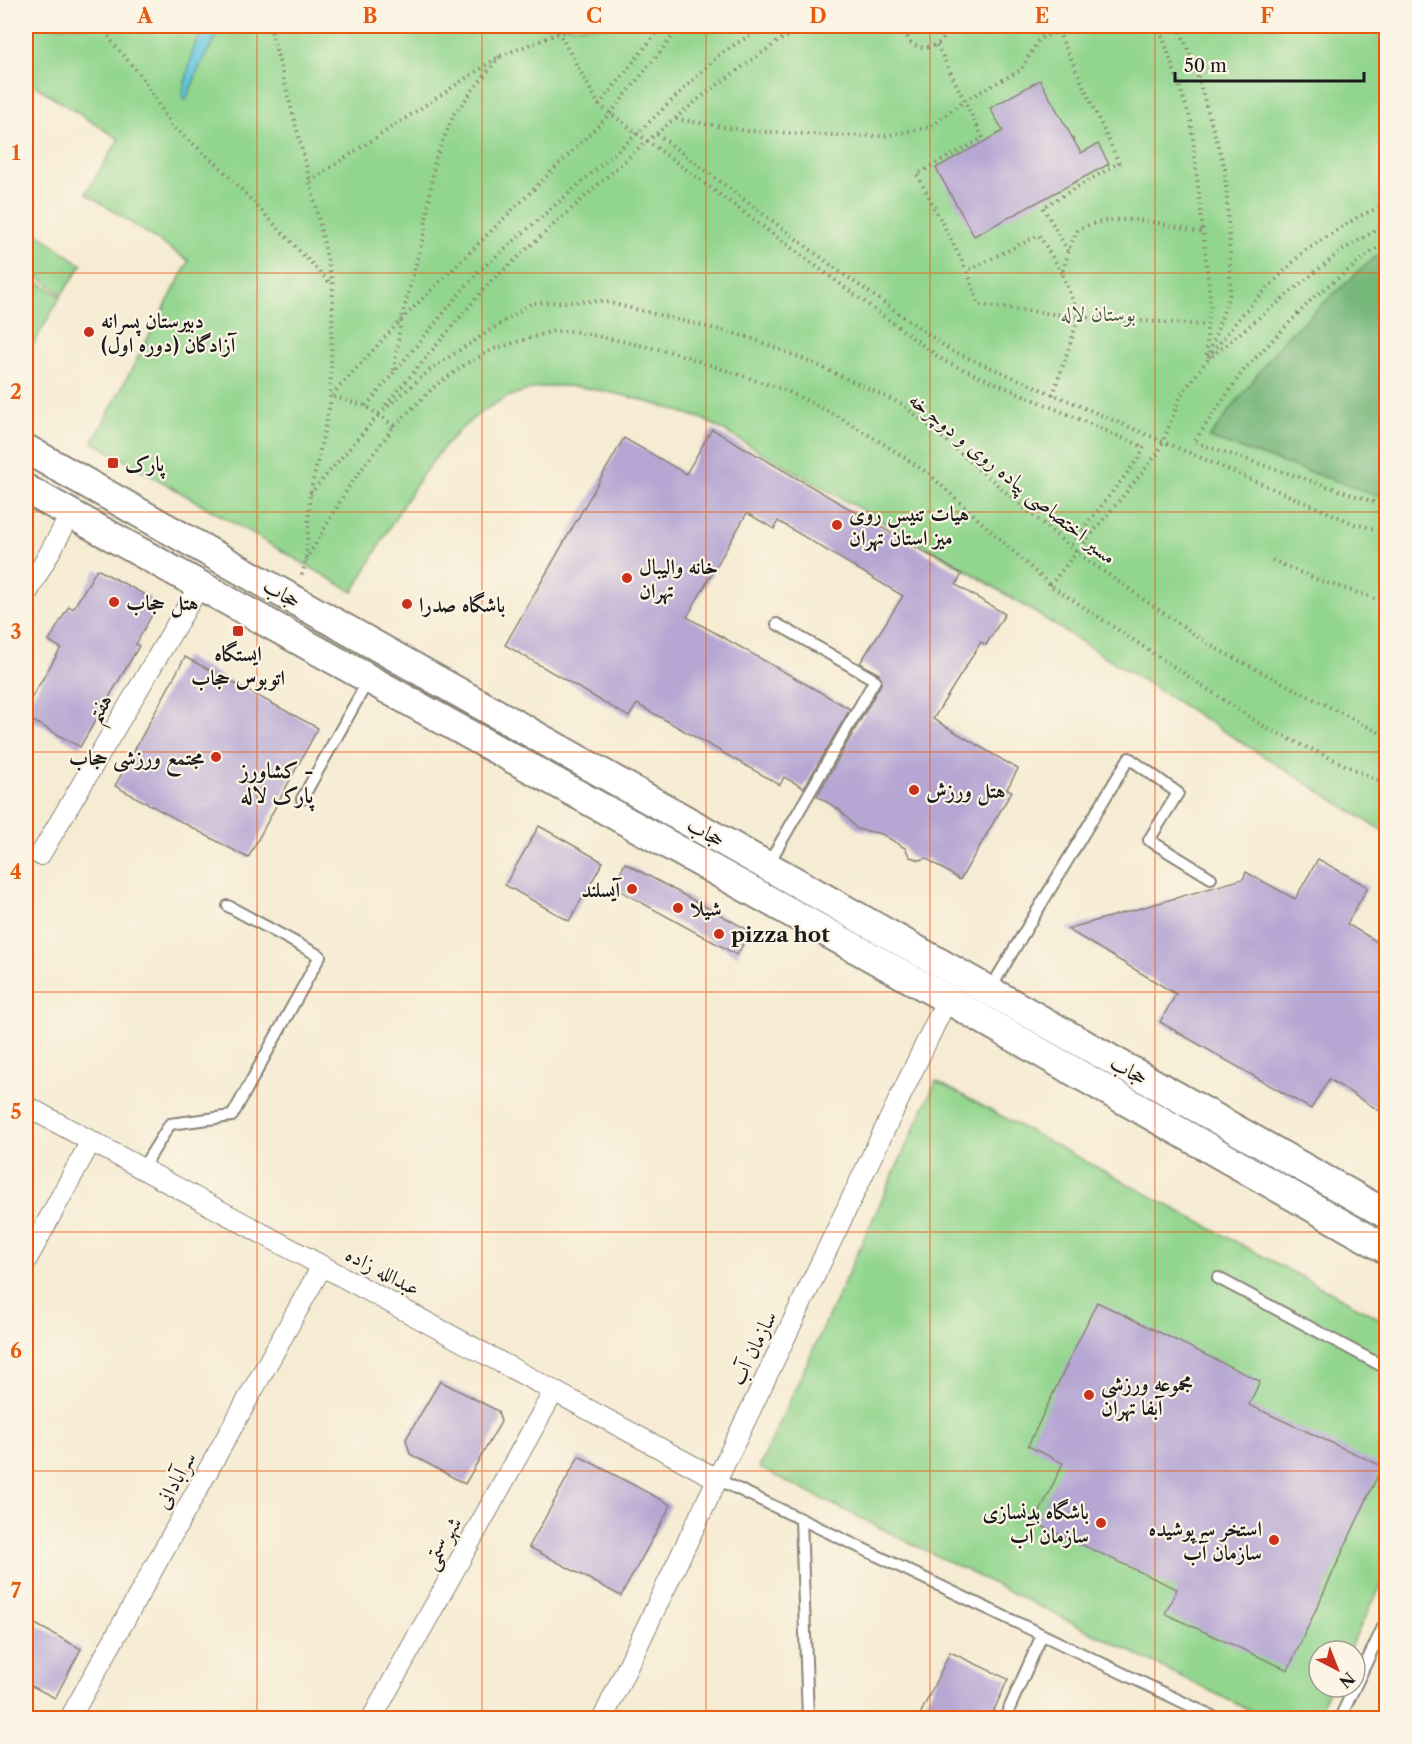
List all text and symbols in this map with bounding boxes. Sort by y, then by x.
text: A [136,4,153,28]
text: B [363,4,378,28]
text: C [586,4,602,28]
text: D [809,4,827,28]
text: E [1035,4,1049,28]
text: F [1260,4,1274,28]
scale bar [1175,45,1364,83]
text: 50 m [1184,55,1227,77]
text: 1 [12,141,21,165]
park label: بوستان لاله [1060,301,1136,327]
place label: دبيرستان پسرانه آزادگان (دوره اول) [101,308,238,358]
marker: دبيرستان پسرانه آزادگان (دوره اول) [82,325,96,339]
text: 2 [10,380,22,404]
street label: مسیر اختصاصی پیاده روی و دوچرخه [902,387,1122,572]
place label: پارک [125,451,166,479]
marker: پارک [106,456,120,470]
place label: هیات تنیس روی میز استان تهران [849,501,969,552]
marker: هیات تنیس روی میز استان تهران [830,518,844,532]
place label: خانه والیبال تهران [639,554,718,605]
marker: خانه والیبال تهران [620,571,634,585]
street label: حجاب [258,572,305,614]
place label: هتل حجاب [126,590,199,618]
place label: باشگاه صدرا [419,591,505,618]
marker: هتل حجاب [107,595,121,609]
marker: باشگاه صدرا [400,597,414,611]
text: 3 [10,620,22,644]
marker: ایستگاه اتوبوس حجاب [231,624,245,638]
place label: ایستگاه اتوبوس حجاب [191,640,285,691]
street label: هفتم [81,689,125,732]
place label: مجتمع ورزشی حجاب [69,745,205,777]
marker: مجتمع ورزشی حجاب [209,750,223,764]
district label: کشاورز - پارک لاله [237,757,315,812]
place label: هتل ورزش [926,778,1005,806]
marker: هتل ورزش [907,783,921,797]
street label: حجاب [682,812,729,853]
text: 4 [10,860,22,884]
place label: آیسلند [581,877,622,902]
marker: آیسلند [625,882,639,896]
place label: شیلا [690,896,722,921]
marker: شیلا [671,901,685,915]
place label: pizza hot [731,922,830,947]
marker: pizza hot [712,927,726,941]
street label: حجاب [1105,1050,1152,1091]
text: 5 [10,1100,22,1124]
street label: عبدالله زاده [341,1241,425,1302]
street label: سازمان آب [724,1307,783,1390]
text: 6 [10,1339,22,1363]
place label: مجموعه ورزشی آبفا تهران [1101,1371,1193,1422]
marker: مجموعه ورزشی آبفا تهران [1082,1388,1096,1402]
street label: سرآبادانی [149,1447,203,1514]
place label: باشگاه بدنسازی سازمان آب [982,1498,1089,1549]
street label: شهرستمی [417,1512,468,1575]
marker: باشگاه بدنسازی سازمان آب [1094,1516,1108,1530]
place label: استخر سرپوشیده سازمان آب [1149,1516,1262,1566]
marker: استخر سرپوشیده سازمان آب [1267,1533,1281,1547]
text: 7 [11,1579,22,1603]
north arrow [1307,1639,1367,1699]
text: N [1335,1668,1359,1692]

